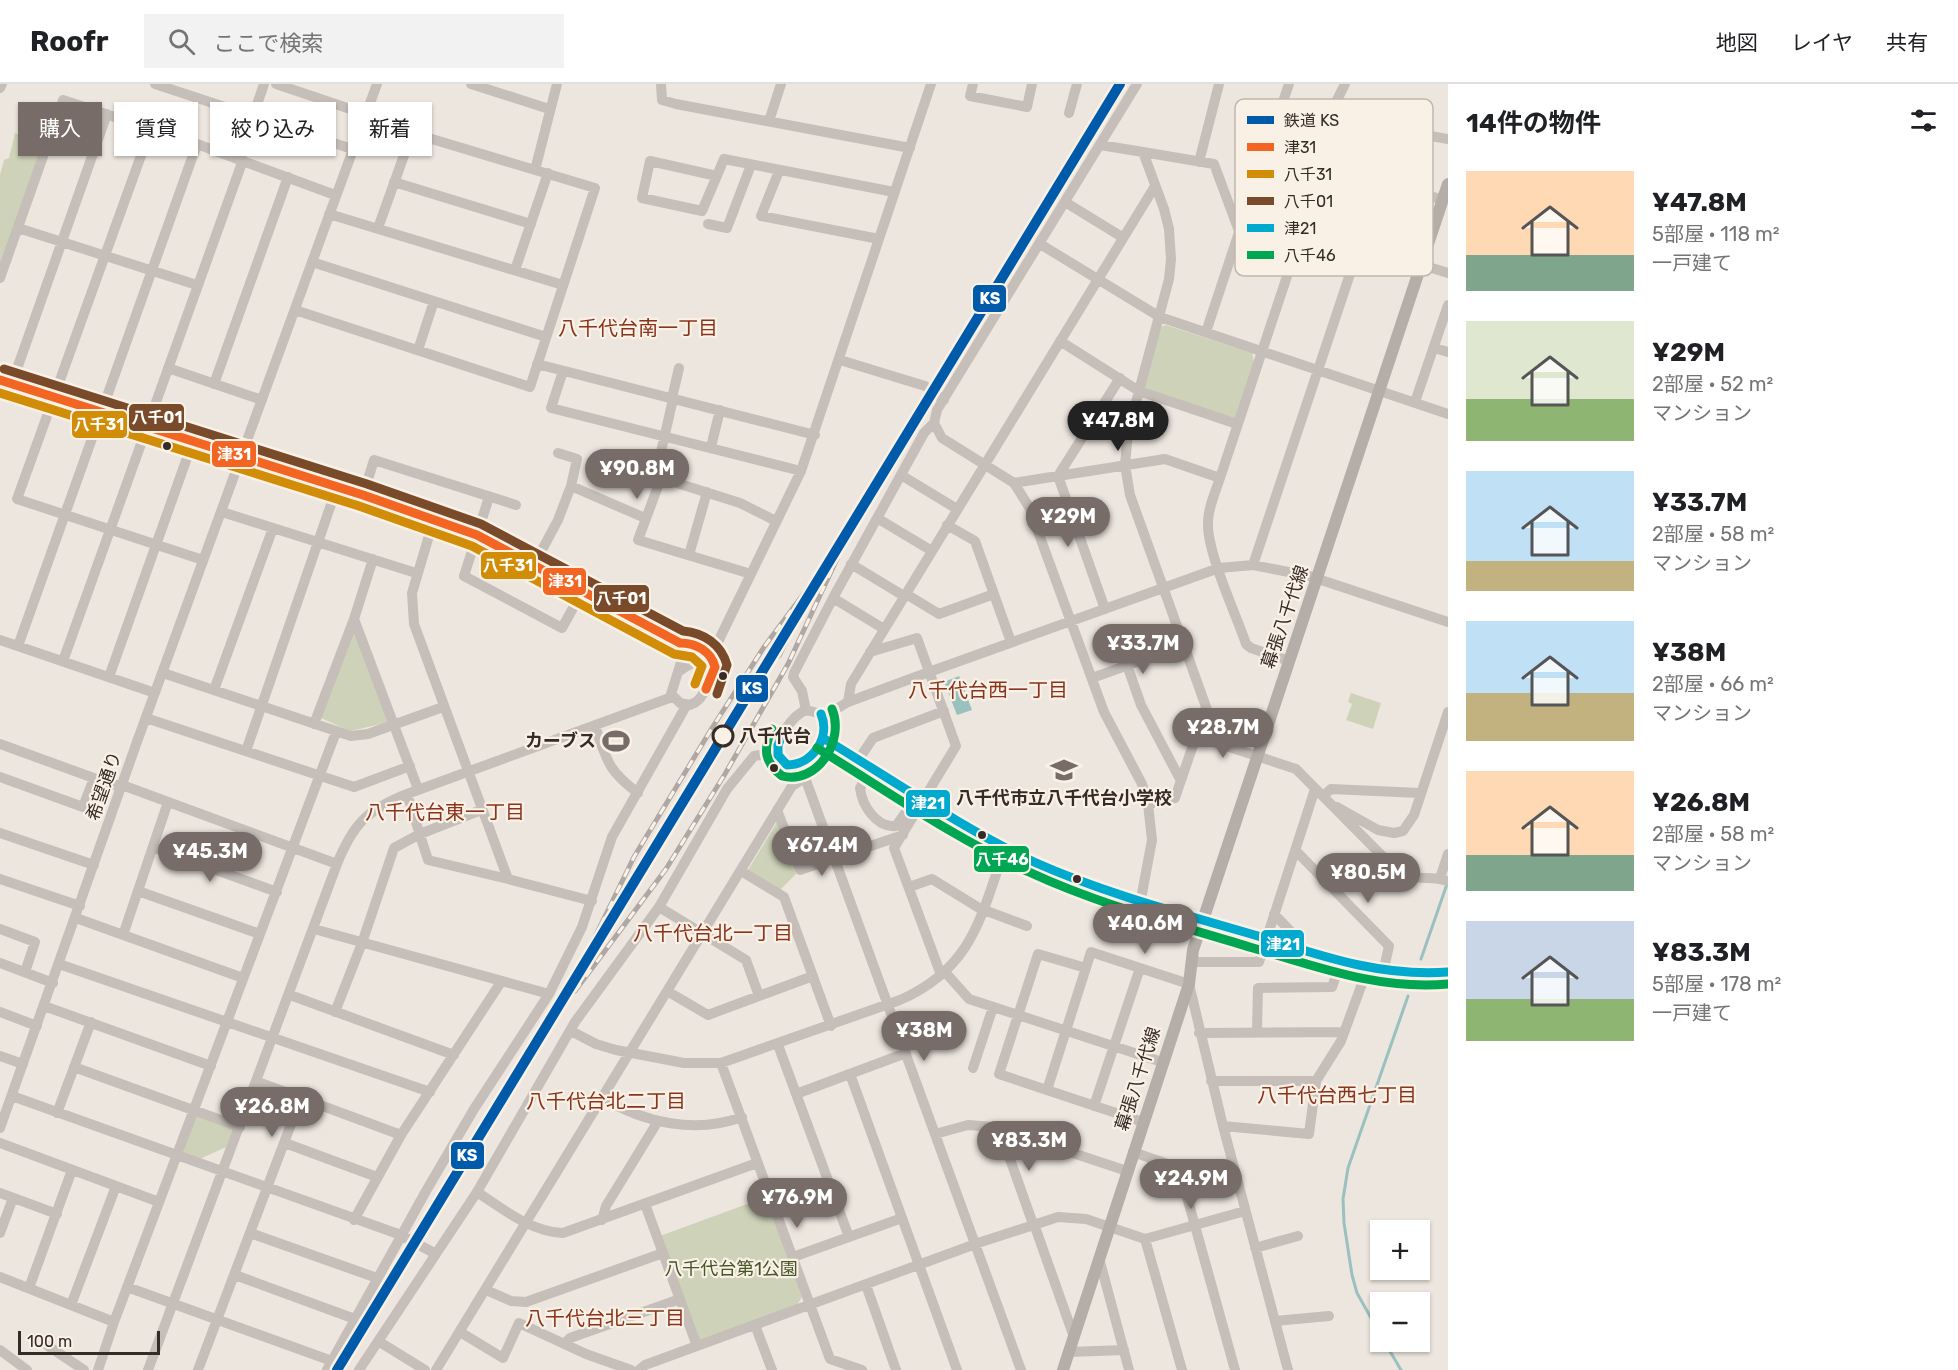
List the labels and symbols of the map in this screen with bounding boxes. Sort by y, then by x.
legend [1235,99,1433,276]
text: 鉄道 KS [1284,111,1339,130]
text: 津31 [1284,138,1316,157]
text: 八千31 [1284,165,1332,184]
text: 八千01 [1284,192,1333,211]
text: 津21 [1284,219,1316,238]
text: 八千46 [1284,246,1336,265]
line badge: KS [972,284,1007,313]
text: KS [980,289,1001,308]
district label: 八千代台南一丁目 [558,316,718,340]
pin: ¥47.8M [1069,401,1167,452]
line badge: 八千01 [128,403,185,432]
text: 八千01 [132,408,182,427]
line badge: 八千31 [71,410,128,439]
text: 八千31 [74,415,124,434]
unlabelled marker [161,440,173,452]
line badge: 津31 [211,440,257,468]
text: 津31 [217,445,251,464]
pin: ¥90.8M [588,449,686,500]
pin: ¥29M [1032,497,1104,548]
line badge: 八千31 [480,551,537,580]
text: 八千31 [483,556,533,575]
street label: 幕張八千代線 [1257,562,1313,672]
line badge: 津31 [542,567,587,596]
text: 津31 [548,572,582,591]
line badge: 八千01 [593,584,650,613]
text: 八千01 [596,589,646,608]
pin: ¥33.7M [1094,624,1192,675]
unlabelled marker [717,670,729,682]
line badge: KS [735,674,769,703]
district label: 八千代台西一丁目 [908,678,1068,702]
text: KS [742,679,763,698]
pin: ¥28.7M [1174,708,1272,759]
marker: 八千代台 [712,725,734,747]
place label: 八千代台 [739,725,811,747]
sports icon: カーブス [601,726,631,756]
place label: カーブス [525,730,596,752]
street label: 希望通り [82,748,126,824]
school or university icon: 八千代市立八千代台小学校 [1049,755,1079,785]
unlabelled marker [768,762,780,774]
place label: 八千代市立八千代台小学校 [956,787,1172,809]
line badge: 津21 [905,789,951,818]
text: 津21 [911,794,945,813]
district label: 八千代台東一丁目 [365,800,525,824]
pin: ¥67.4M [773,826,871,877]
unlabelled marker [976,829,988,841]
pin: ¥45.3M [161,832,259,883]
line badge: 八千46 [973,845,1030,873]
text: 八千46 [975,850,1029,869]
pin: ¥80.5M [1319,853,1417,904]
unlabelled marker [1071,873,1083,885]
pin: ¥40.6M [1096,904,1194,955]
district label: 八千代台北一丁目 [633,921,793,945]
line badge: 津21 [1260,929,1305,958]
text: 津21 [1266,935,1300,954]
pin: ¥38M [888,1011,960,1062]
street label: 幕張八千代線 [1111,1024,1165,1134]
district label: 八千代台西七丁目 [1257,1083,1417,1107]
pin: ¥26.8M [223,1087,321,1138]
district label: 八千代台北二丁目 [526,1089,686,1113]
pin: ¥83.3M [980,1121,1078,1172]
line badge: KS [450,1141,485,1170]
text: KS [457,1146,478,1165]
pin: ¥24.9M [1142,1159,1240,1210]
pin: ¥76.9M [748,1178,846,1229]
park label: 八千代台第1公園 [664,1258,798,1280]
district label: 八千代台北三丁目 [525,1306,685,1330]
scale bar [18,1328,160,1356]

